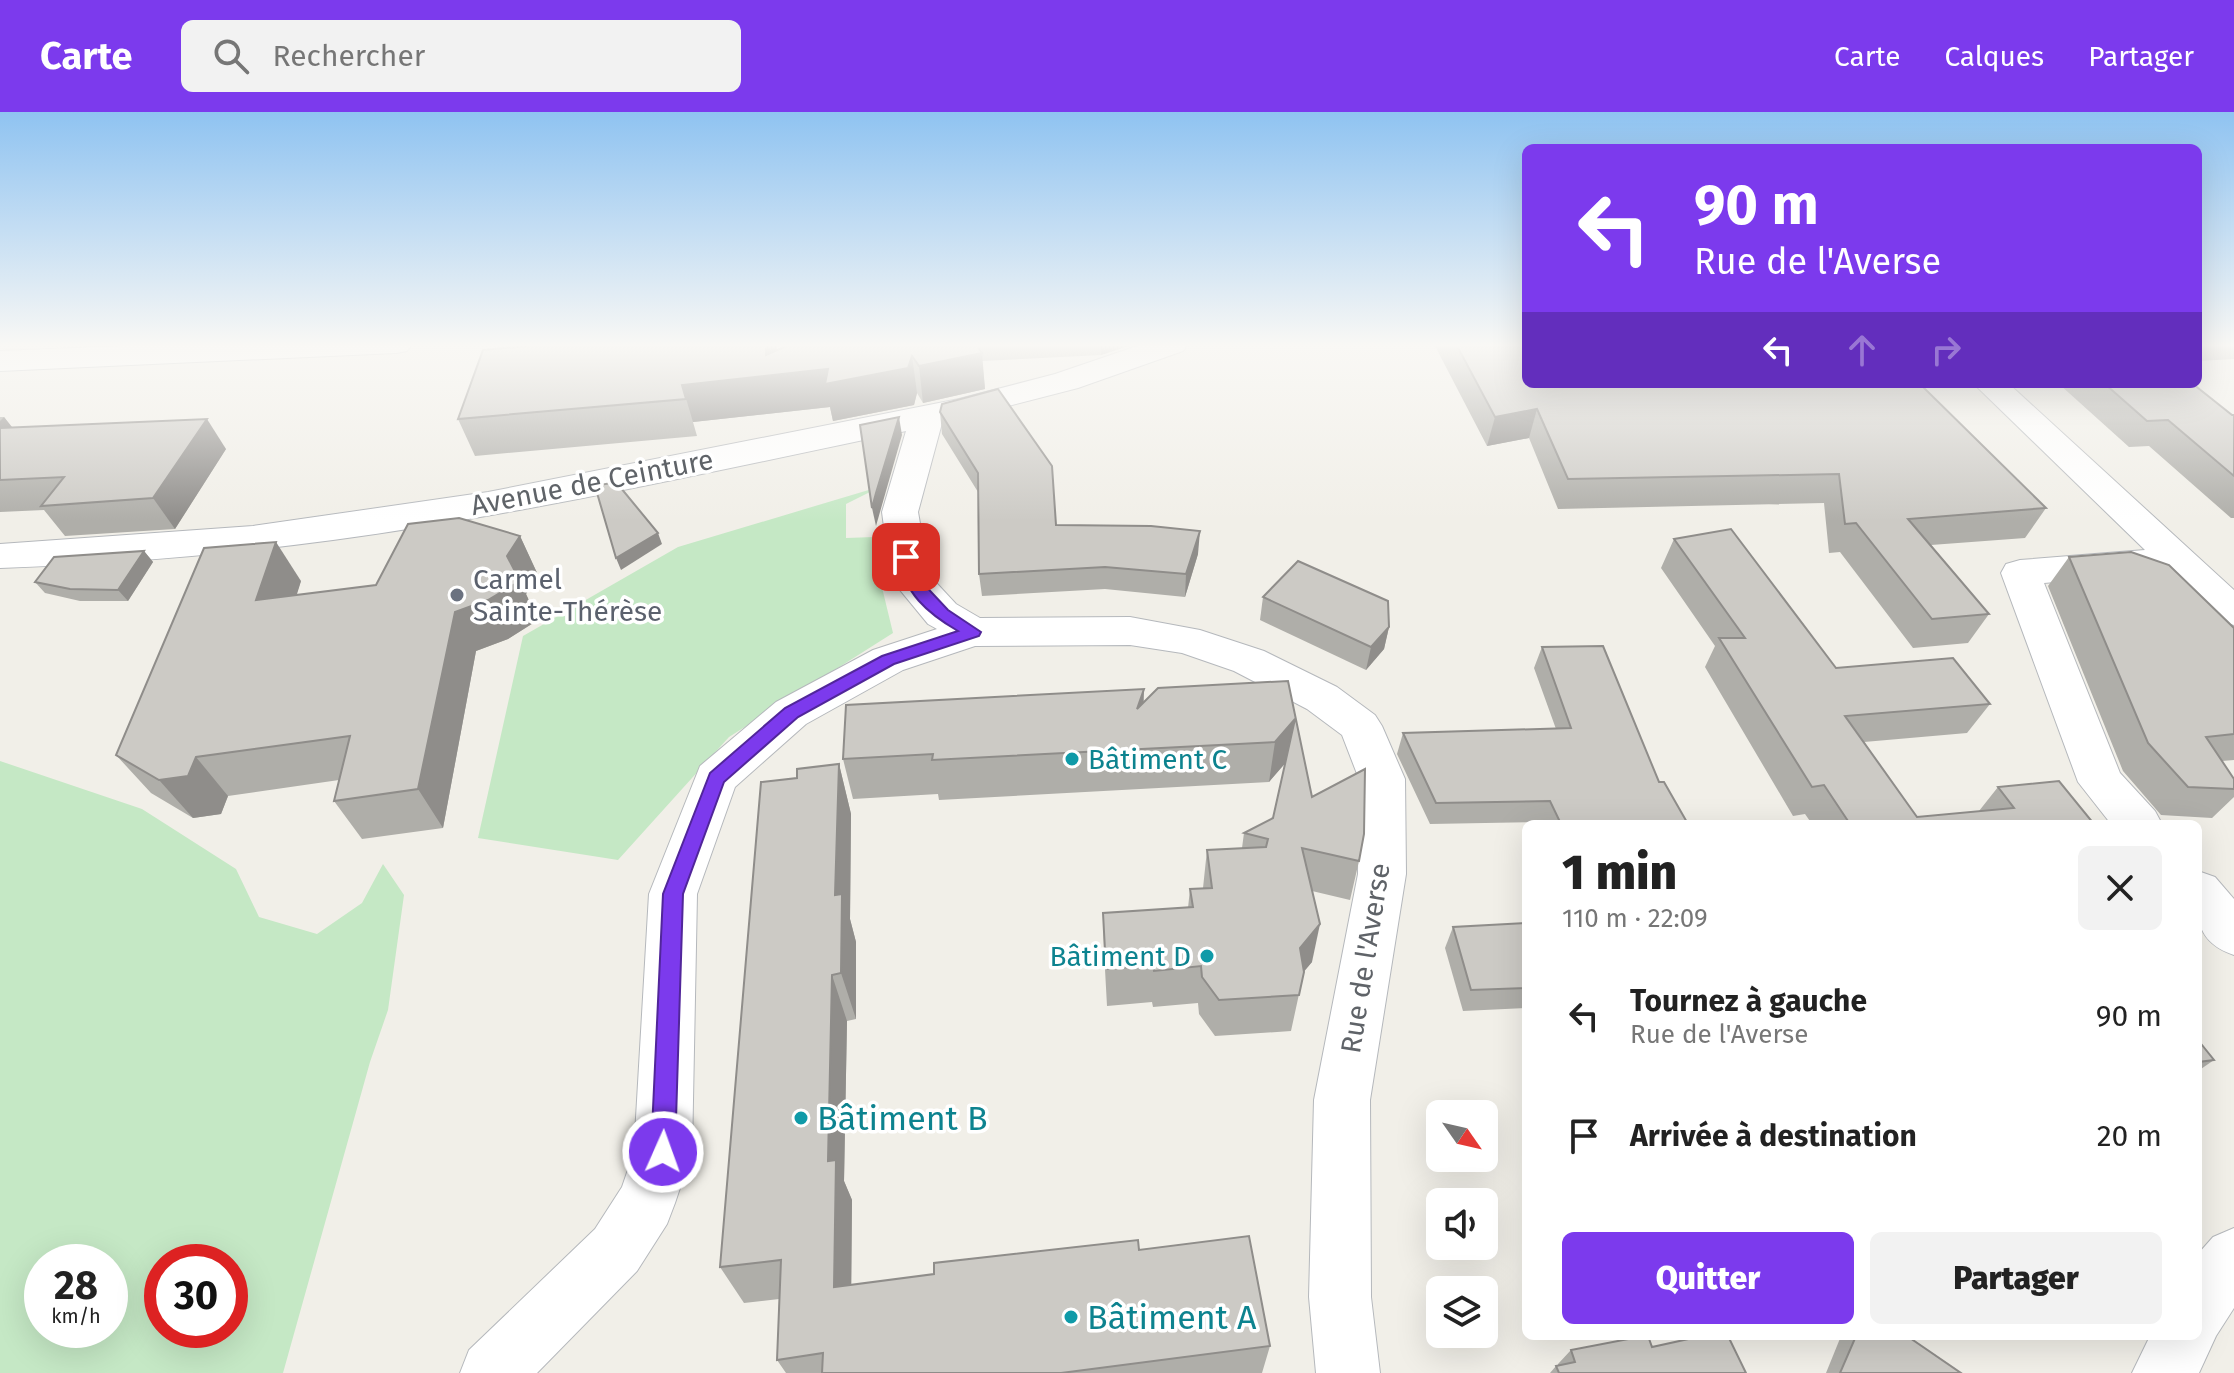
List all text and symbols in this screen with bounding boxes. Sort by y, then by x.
search box [181,20,741,92]
text: Carte [40,33,133,79]
icon: search [209,34,253,78]
text: Rechercher [273,38,425,74]
text: Carte [1834,40,1900,73]
text: Calques [1944,40,2044,73]
text: Partager [2088,40,2194,73]
text: 90 m [1694,172,1819,239]
icon: left [1562,176,1666,280]
text: Rue de l'Averse [1694,240,1941,284]
icon: left [1756,328,1800,372]
icon: ahead [1840,328,1884,372]
icon: right [1924,328,1968,372]
street label: Avenue de Ceinture [468,443,716,522]
pin [872,523,940,591]
icon: arrive [884,535,928,579]
place label: Carmel Sainte-Thérèse [473,563,662,628]
marker: Carmel Sainte-Thérèse [448,586,466,604]
place label: Bâtiment C [1088,743,1227,776]
marker: Bâtiment C [1063,750,1081,768]
text: 1 min [1562,844,1677,902]
button: close [2078,846,2162,930]
street label: Rue de l'Averse [1334,861,1397,1056]
text: 110 m · 22:09 [1562,903,1708,934]
place label: Bâtiment D [1050,940,1191,973]
marker: Bâtiment D [1198,947,1216,965]
text: Tournez à gauche [1630,983,1867,1019]
icon: left [1562,994,1606,1038]
text: 90 m [2096,998,2162,1034]
text: Rue de l'Averse [1630,1019,1808,1050]
place label: Bâtiment B [817,1098,988,1139]
north arrow [1426,1100,1498,1172]
map controls [1426,1100,1498,1348]
marker: Bâtiment B [792,1109,810,1127]
position arrow [621,1110,705,1194]
icon: arrive [1562,1114,1606,1158]
text: Arrivée à destination [1630,1118,1917,1154]
text: 20 m [2097,1118,2162,1154]
button: sound [1426,1188,1498,1260]
button: Quitter [1562,1232,1854,1324]
button: Partager [1870,1232,2162,1324]
speed limit sign: 30 [144,1244,248,1348]
text: 28 [54,1262,98,1310]
button: layers [1426,1276,1498,1348]
place label: Bâtiment A [1087,1297,1257,1338]
text: km/h [51,1304,101,1328]
marker: Bâtiment A [1062,1308,1080,1326]

